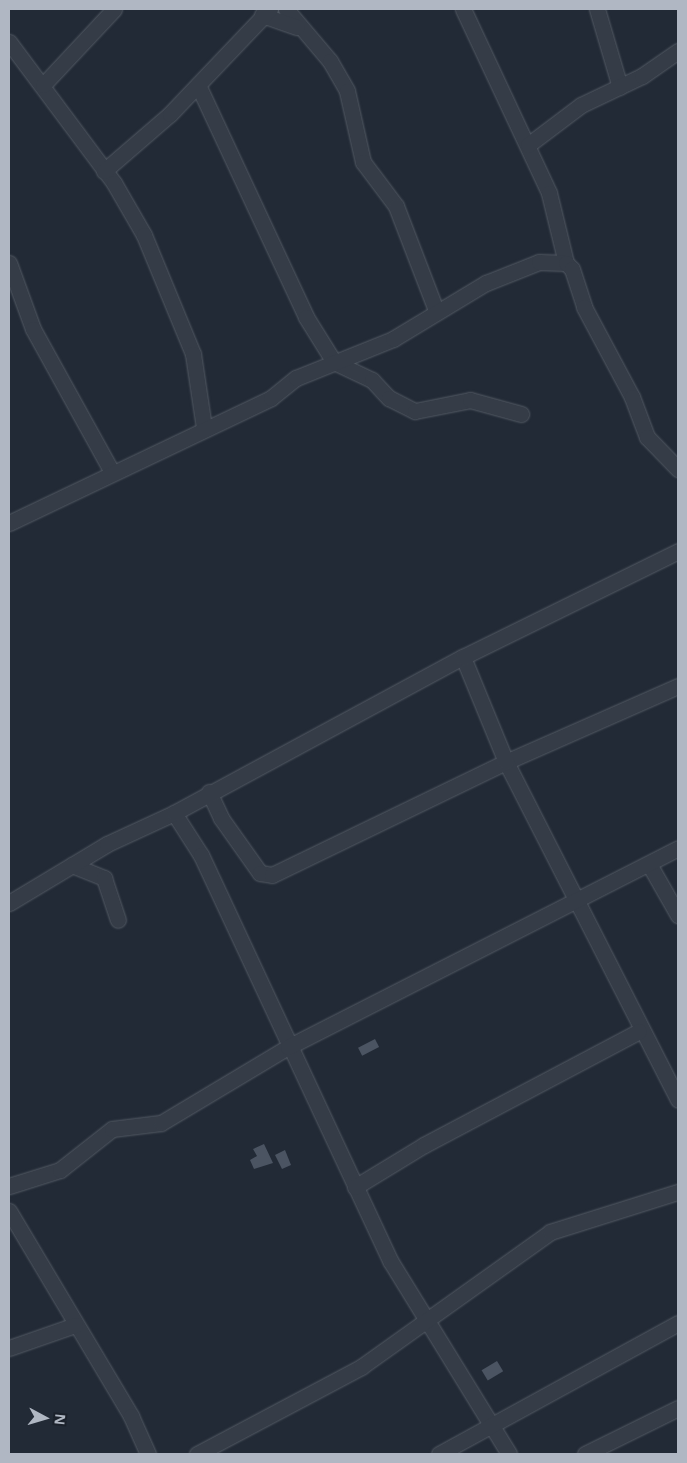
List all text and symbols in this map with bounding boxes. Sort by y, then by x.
north arrow [20,1393,70,1443]
text: N [50,1413,70,1426]

